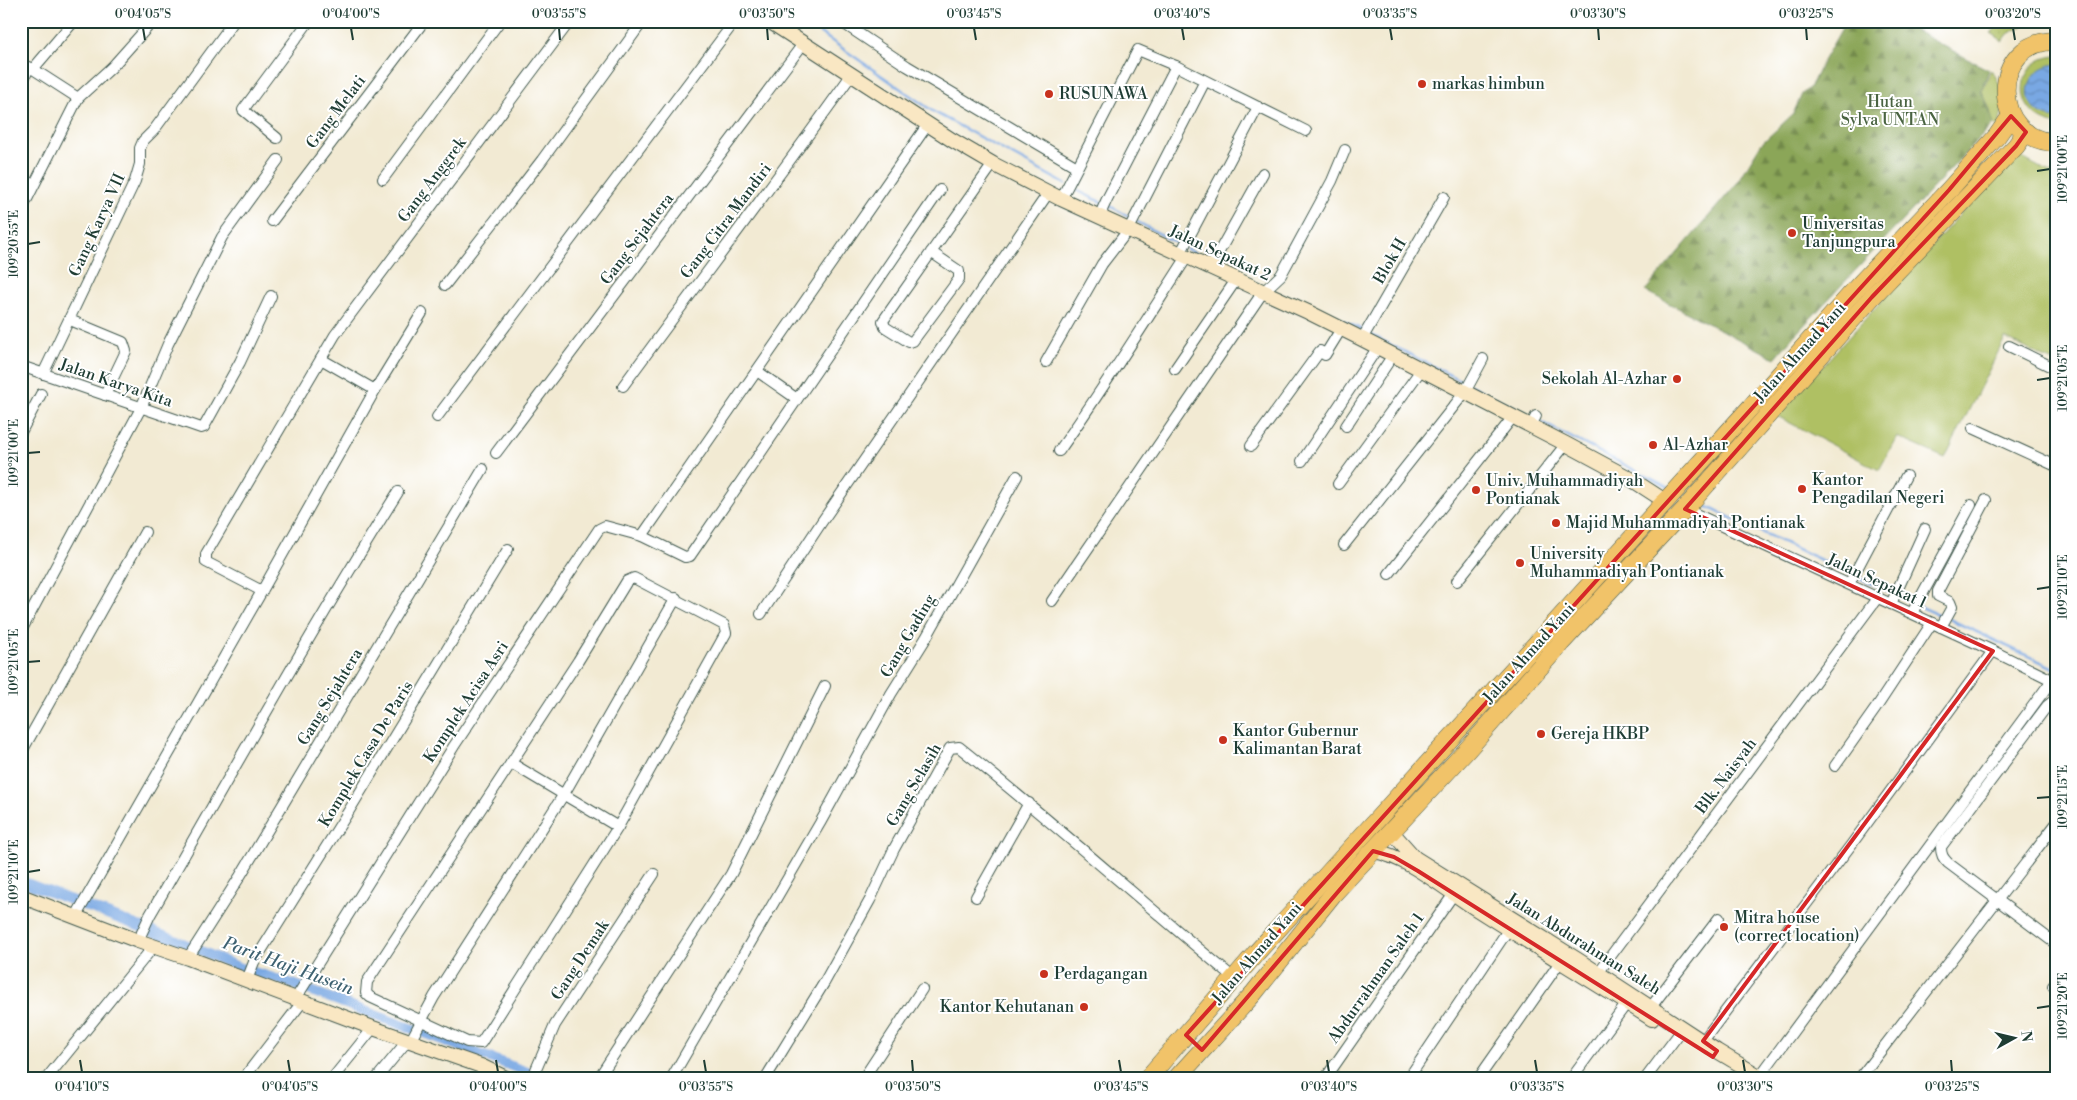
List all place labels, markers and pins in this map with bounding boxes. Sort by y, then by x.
place label: markas himbun [1432,74,1545,94]
marker: markas himbun [1416,78,1428,90]
place label: RUSUNAWA [1059,84,1149,104]
marker: RUSUNAWA [1043,88,1055,100]
place label: Universitas Tanjungpura [1802,214,1896,252]
marker: Universitas Tanjungpura [1786,227,1798,239]
place label: Sekolah Al-Azhar [1542,369,1667,389]
marker: Sekolah Al-Azhar [1671,373,1683,385]
place label: Al-Azhar [1662,435,1728,455]
marker: Al-Azhar [1647,439,1659,451]
place label: Kantor Pengadilan Negeri [1812,470,1944,508]
place label: Univ. Muhammadiyah Pontianak [1486,471,1644,509]
marker: Kantor Pengadilan Negeri [1796,483,1808,495]
marker: Univ. Muhammadiyah Pontianak [1470,484,1482,496]
place label: Majid Muhammadiyah Pontianak [1566,513,1806,533]
marker: Majid Muhammadiyah Pontianak [1550,517,1562,529]
place label: University Muhammadiyah Pontianak [1530,544,1725,582]
marker: University Muhammadiyah Pontianak [1514,557,1526,569]
place label: Kantor Gubernur Kalimantan Barat [1233,721,1362,759]
place label: Gereja HKBP [1551,724,1649,744]
marker: Gereja HKBP [1535,728,1547,740]
marker: Kantor Gubernur Kalimantan Barat [1217,734,1229,746]
place label: Mitra house (correct location) [1734,908,1859,946]
marker: Mitra house (correct location) [1718,921,1730,933]
place label: Perdagangan [1054,964,1148,984]
marker: Perdagangan [1038,968,1050,980]
place label: Kantor Kehutanan [940,997,1074,1017]
marker: Kantor Kehutanan [1078,1001,1090,1013]

